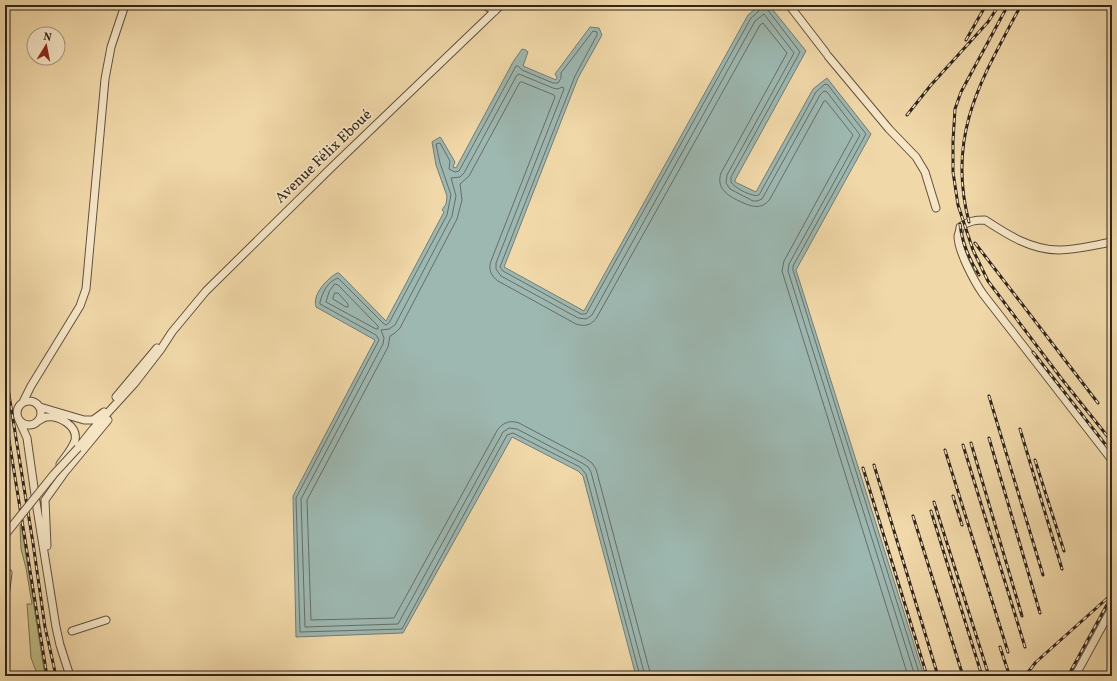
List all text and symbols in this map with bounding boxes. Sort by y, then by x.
north arrow [26,26,66,66]
text: N [42,30,53,46]
street label: Avenue Félix Eboué [271,105,377,209]

